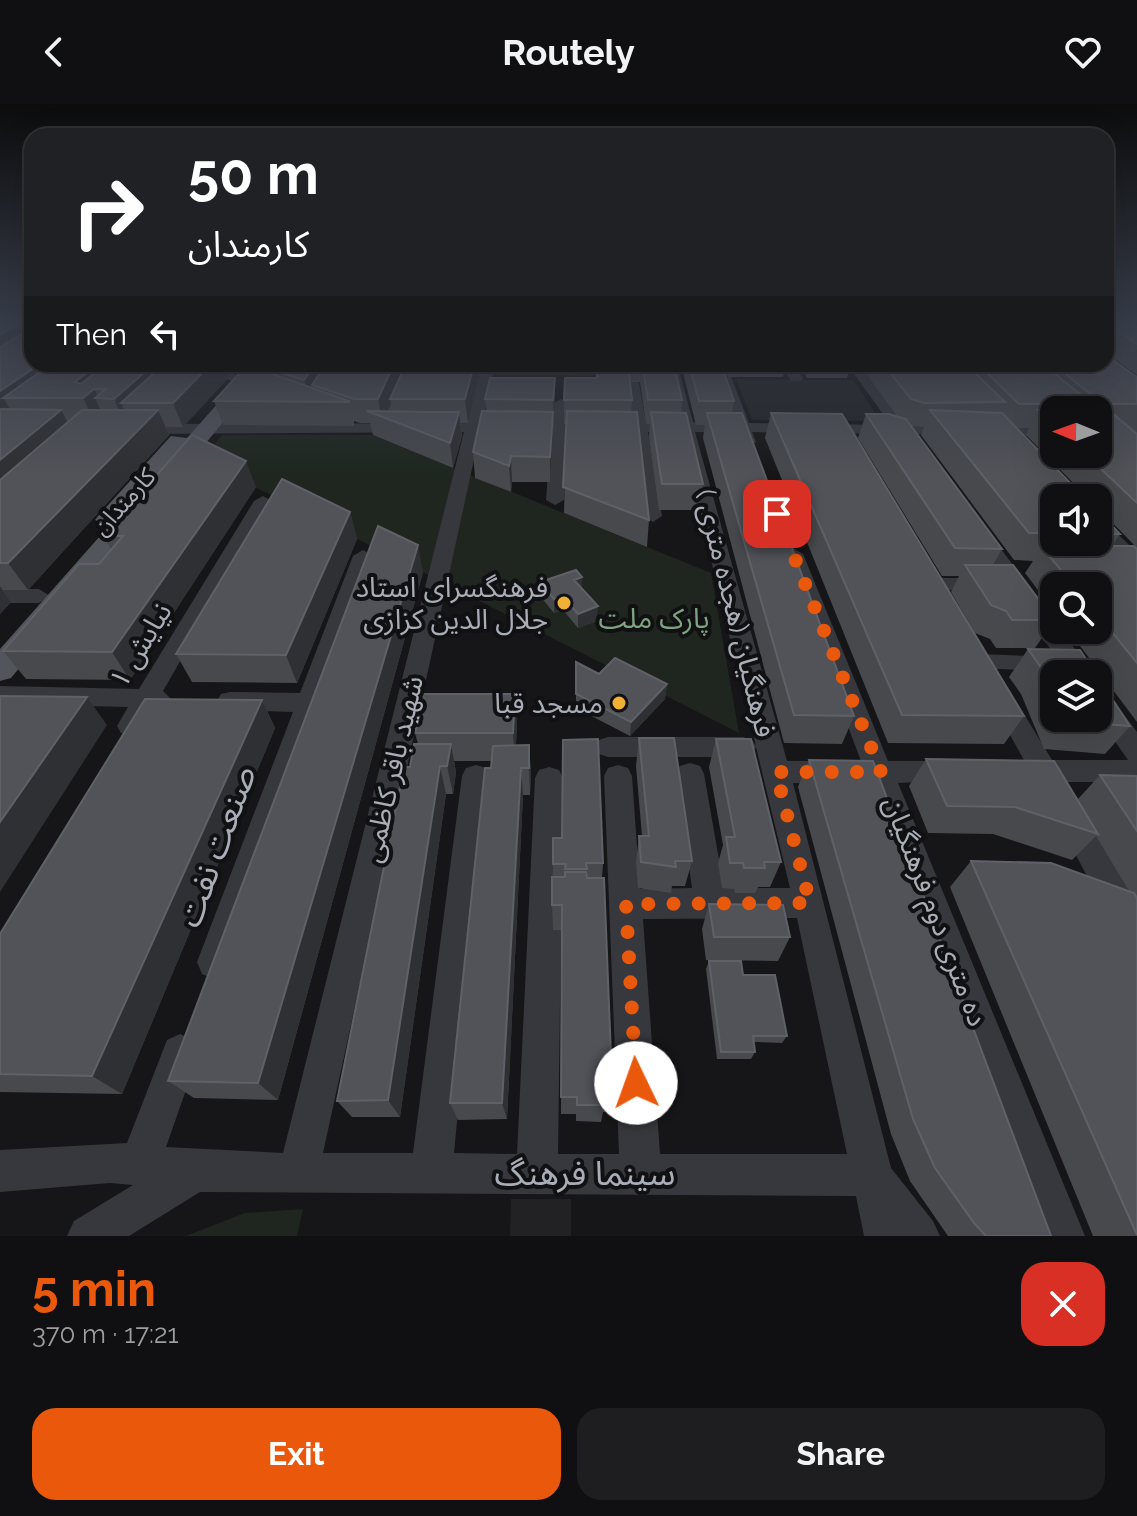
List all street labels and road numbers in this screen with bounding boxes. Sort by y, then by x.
street label: کارمندان [86,461,162,541]
street label: فرهنگیان (هجده متری ) [689,486,782,740]
street label: نیایش ۱ [102,597,179,694]
street label: شهید باقر کاظمی [355,673,430,866]
street label: صنعت نفت [168,760,264,932]
street label: ده متری دوم فرهنگیان [873,792,995,1032]
street label: سینما فرهنگ [495,1153,675,1193]

